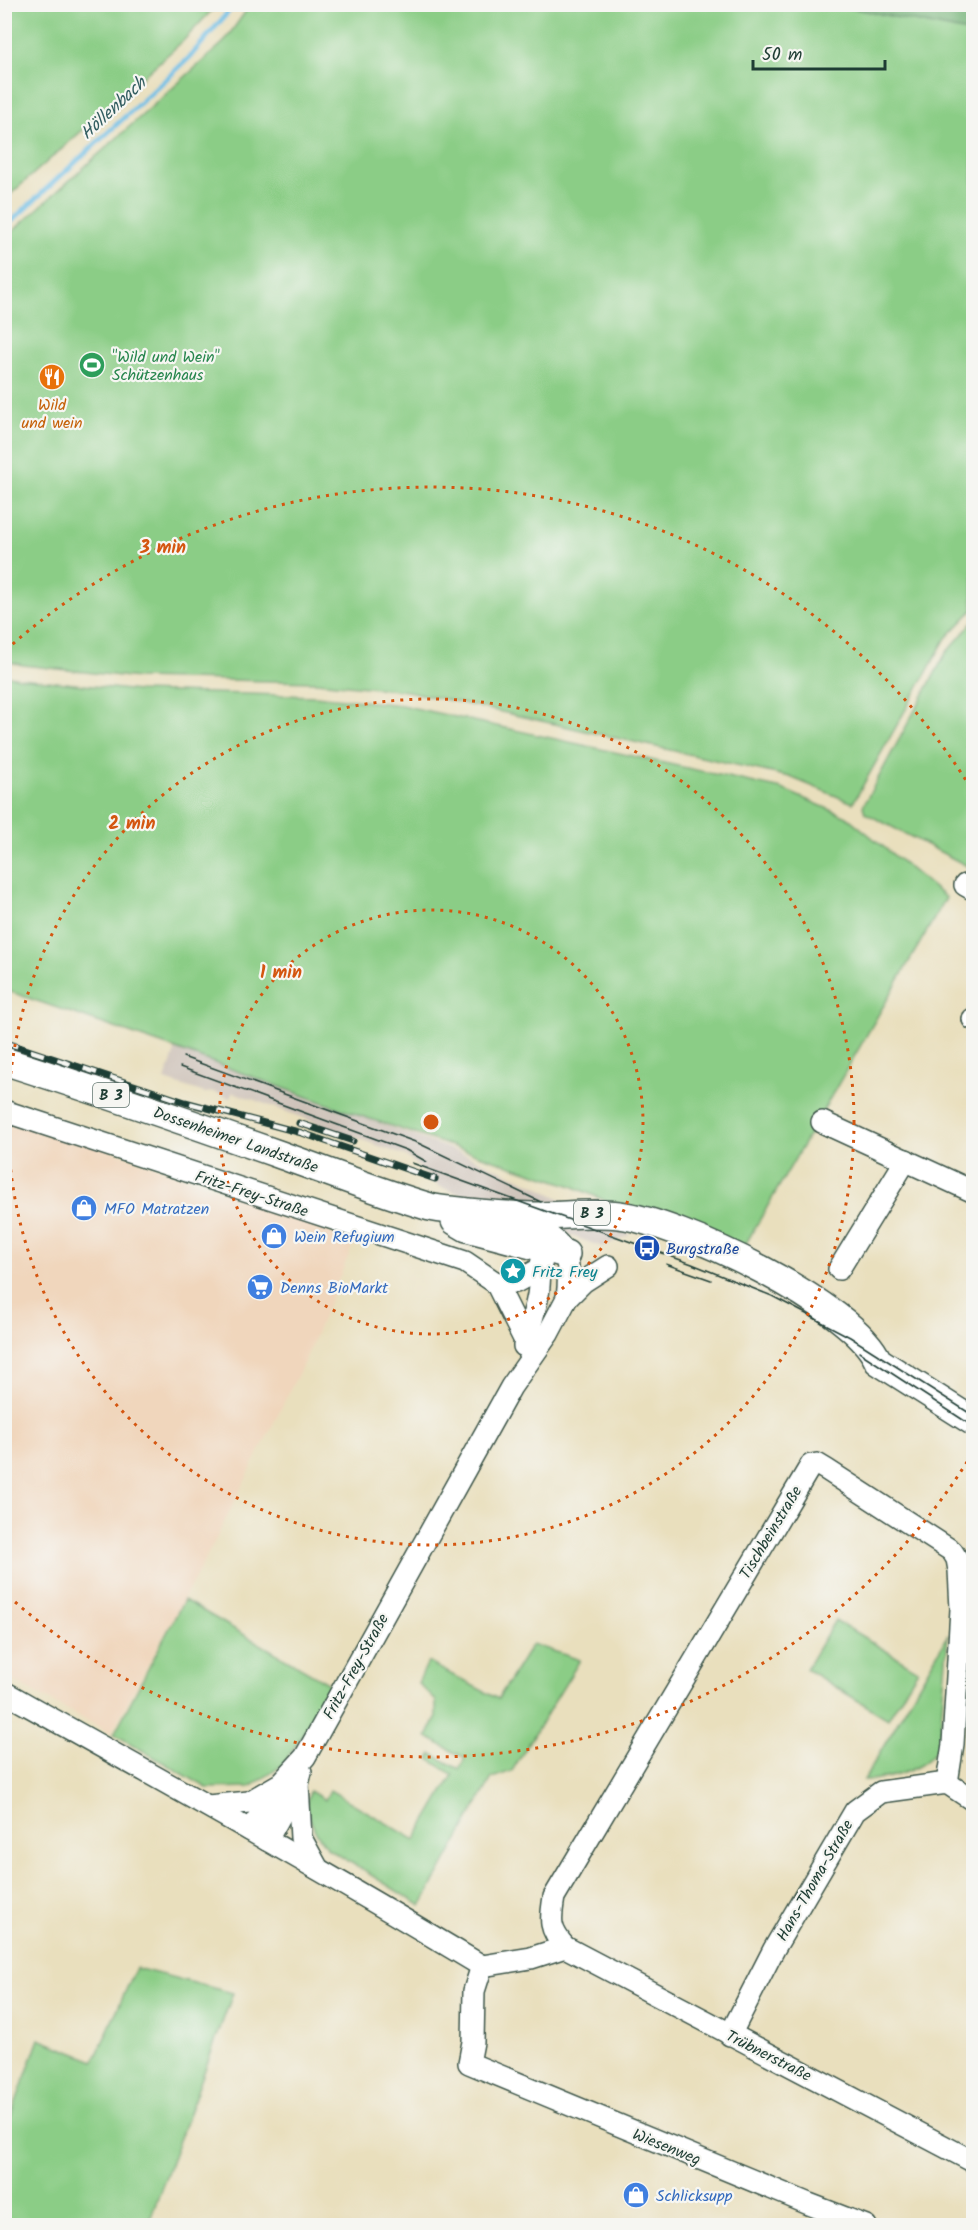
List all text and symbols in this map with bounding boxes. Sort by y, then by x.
scale bar [753,33,885,71]
text: 50 m [762,41,802,70]
water label: Höllenbach [74,70,155,148]
place label: "Wild und Wein" Schützenhaus [112,345,221,388]
sports icon: "Wild und Wein" Schützenhaus [77,350,107,380]
restaurant icon: Wild und wein [37,362,67,392]
place label: Wild und wein [22,393,82,436]
text: 3 min [139,534,186,563]
text: 2 min [109,810,155,839]
text: 1 min [260,959,302,988]
road number: B 3 [93,1083,129,1107]
street label: Dossenheimer Landstraße [150,1100,322,1180]
centre of rings [421,1112,441,1132]
street label: Fritz-Frey-Straße [192,1164,311,1225]
shop icon: MFO Matratzen [69,1193,99,1223]
place label: MFO Matratzen [104,1197,209,1222]
road number: B 3 [574,1201,610,1225]
shop icon: Wein Refugium [259,1221,289,1251]
place label: Wein Refugium [294,1225,395,1250]
bus stop icon: Burgstraße [632,1233,662,1263]
place label: Burgstraße [666,1237,739,1262]
place icon: Fritz Frey [498,1256,528,1286]
place label: Fritz Frey [532,1260,598,1285]
supermarket icon: Denns BioMarkt [245,1272,275,1302]
place label: Denns BioMarkt [280,1276,389,1301]
street label: Tischbeinstraße [733,1481,809,1584]
street label: Fritz-Frey-Straße [317,1609,396,1724]
street label: Hans-Thoma-Straße [770,1815,860,1946]
street label: Trübnerstraße [721,2024,816,2089]
street label: Wiesenweg [629,2122,704,2172]
shop icon: Schlicksupp [621,2180,651,2210]
place label: Schlicksupp [656,2184,733,2209]

